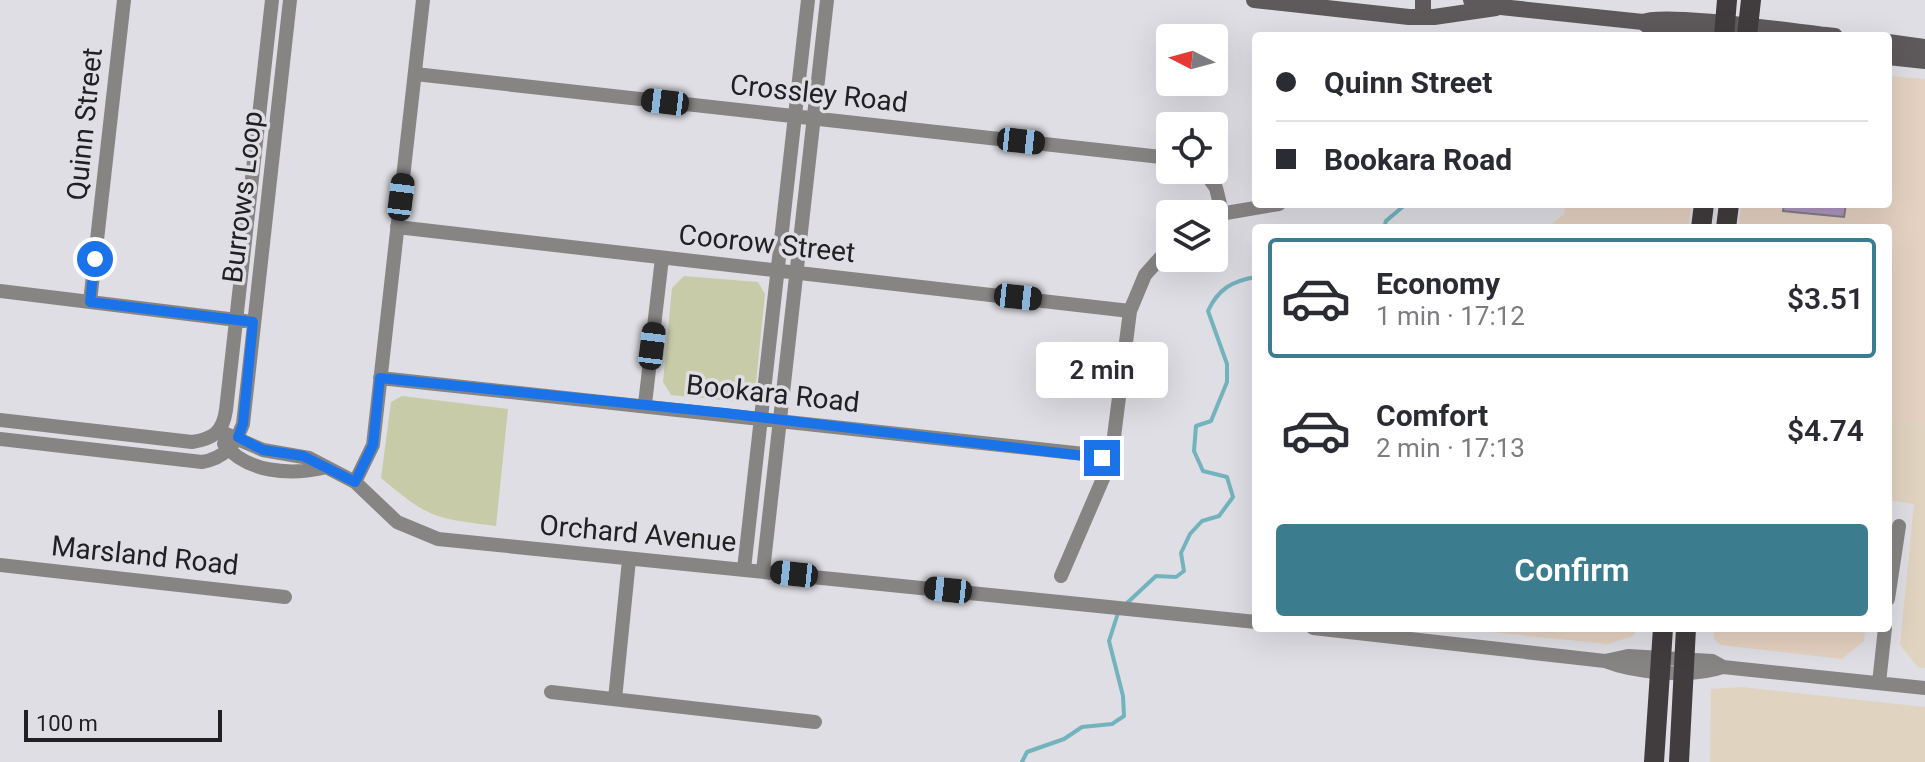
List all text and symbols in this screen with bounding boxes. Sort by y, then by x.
north arrow [1156,24,1228,96]
map controls [1156,24,1228,272]
street label: Quinn Street [60,46,109,202]
text: Quinn Street [1324,65,1492,100]
street label: Crossley Road [729,68,909,119]
car [640,87,690,117]
street label: Burrows Loop [216,109,269,285]
button: locate [1156,112,1228,184]
car [996,127,1046,155]
text: Bookara Road [1324,142,1512,177]
car [386,172,416,222]
button: layers [1156,200,1228,272]
street label: Coorow Street [677,218,857,269]
route start [77,241,113,277]
icon: car [1280,262,1352,334]
text: Economy [1376,266,1500,301]
text: $3.51 [1787,281,1864,316]
car [993,283,1043,311]
text: 1 min · 17:12 [1376,301,1525,331]
car [637,321,667,371]
callout: 2 min [1036,342,1168,398]
text: 2 min [1069,355,1135,385]
street label: Bookara Road [685,368,861,419]
icon: car [1280,394,1352,466]
text: Comfort [1376,398,1488,433]
text: $4.74 [1787,413,1864,448]
text: 2 min · 17:13 [1376,433,1525,463]
route end [1084,440,1120,476]
street label: Orchard Avenue [538,508,738,559]
button: Confirm [1276,524,1868,616]
street label: Marsland Road [50,529,240,582]
car [769,560,819,588]
car [923,576,973,604]
scale bar [24,706,222,742]
text: 100 m [36,711,98,736]

